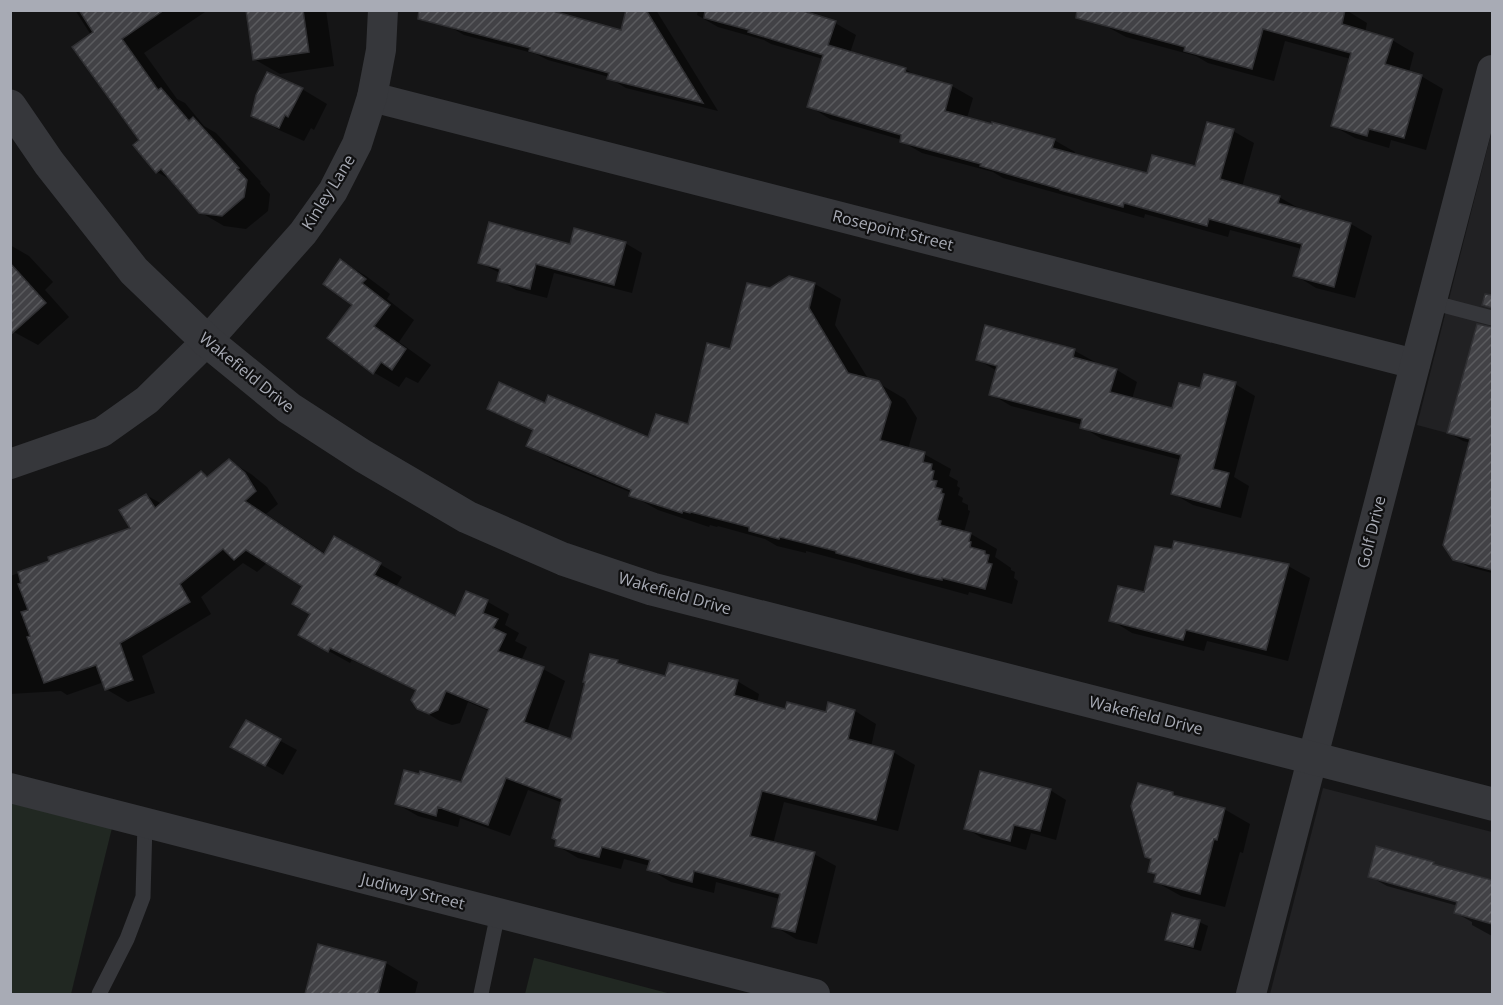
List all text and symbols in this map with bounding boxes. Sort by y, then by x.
street label: Kinley Lane [296,150,360,234]
street label: Rosepoint Street [830,204,956,256]
street label: Wakefield Drive [195,327,299,417]
street label: Golf Drive [1351,493,1391,571]
street label: Wakefield Drive [616,566,734,620]
street label: Wakefield Drive [1087,690,1205,740]
street label: Judiway Street [357,867,467,915]

